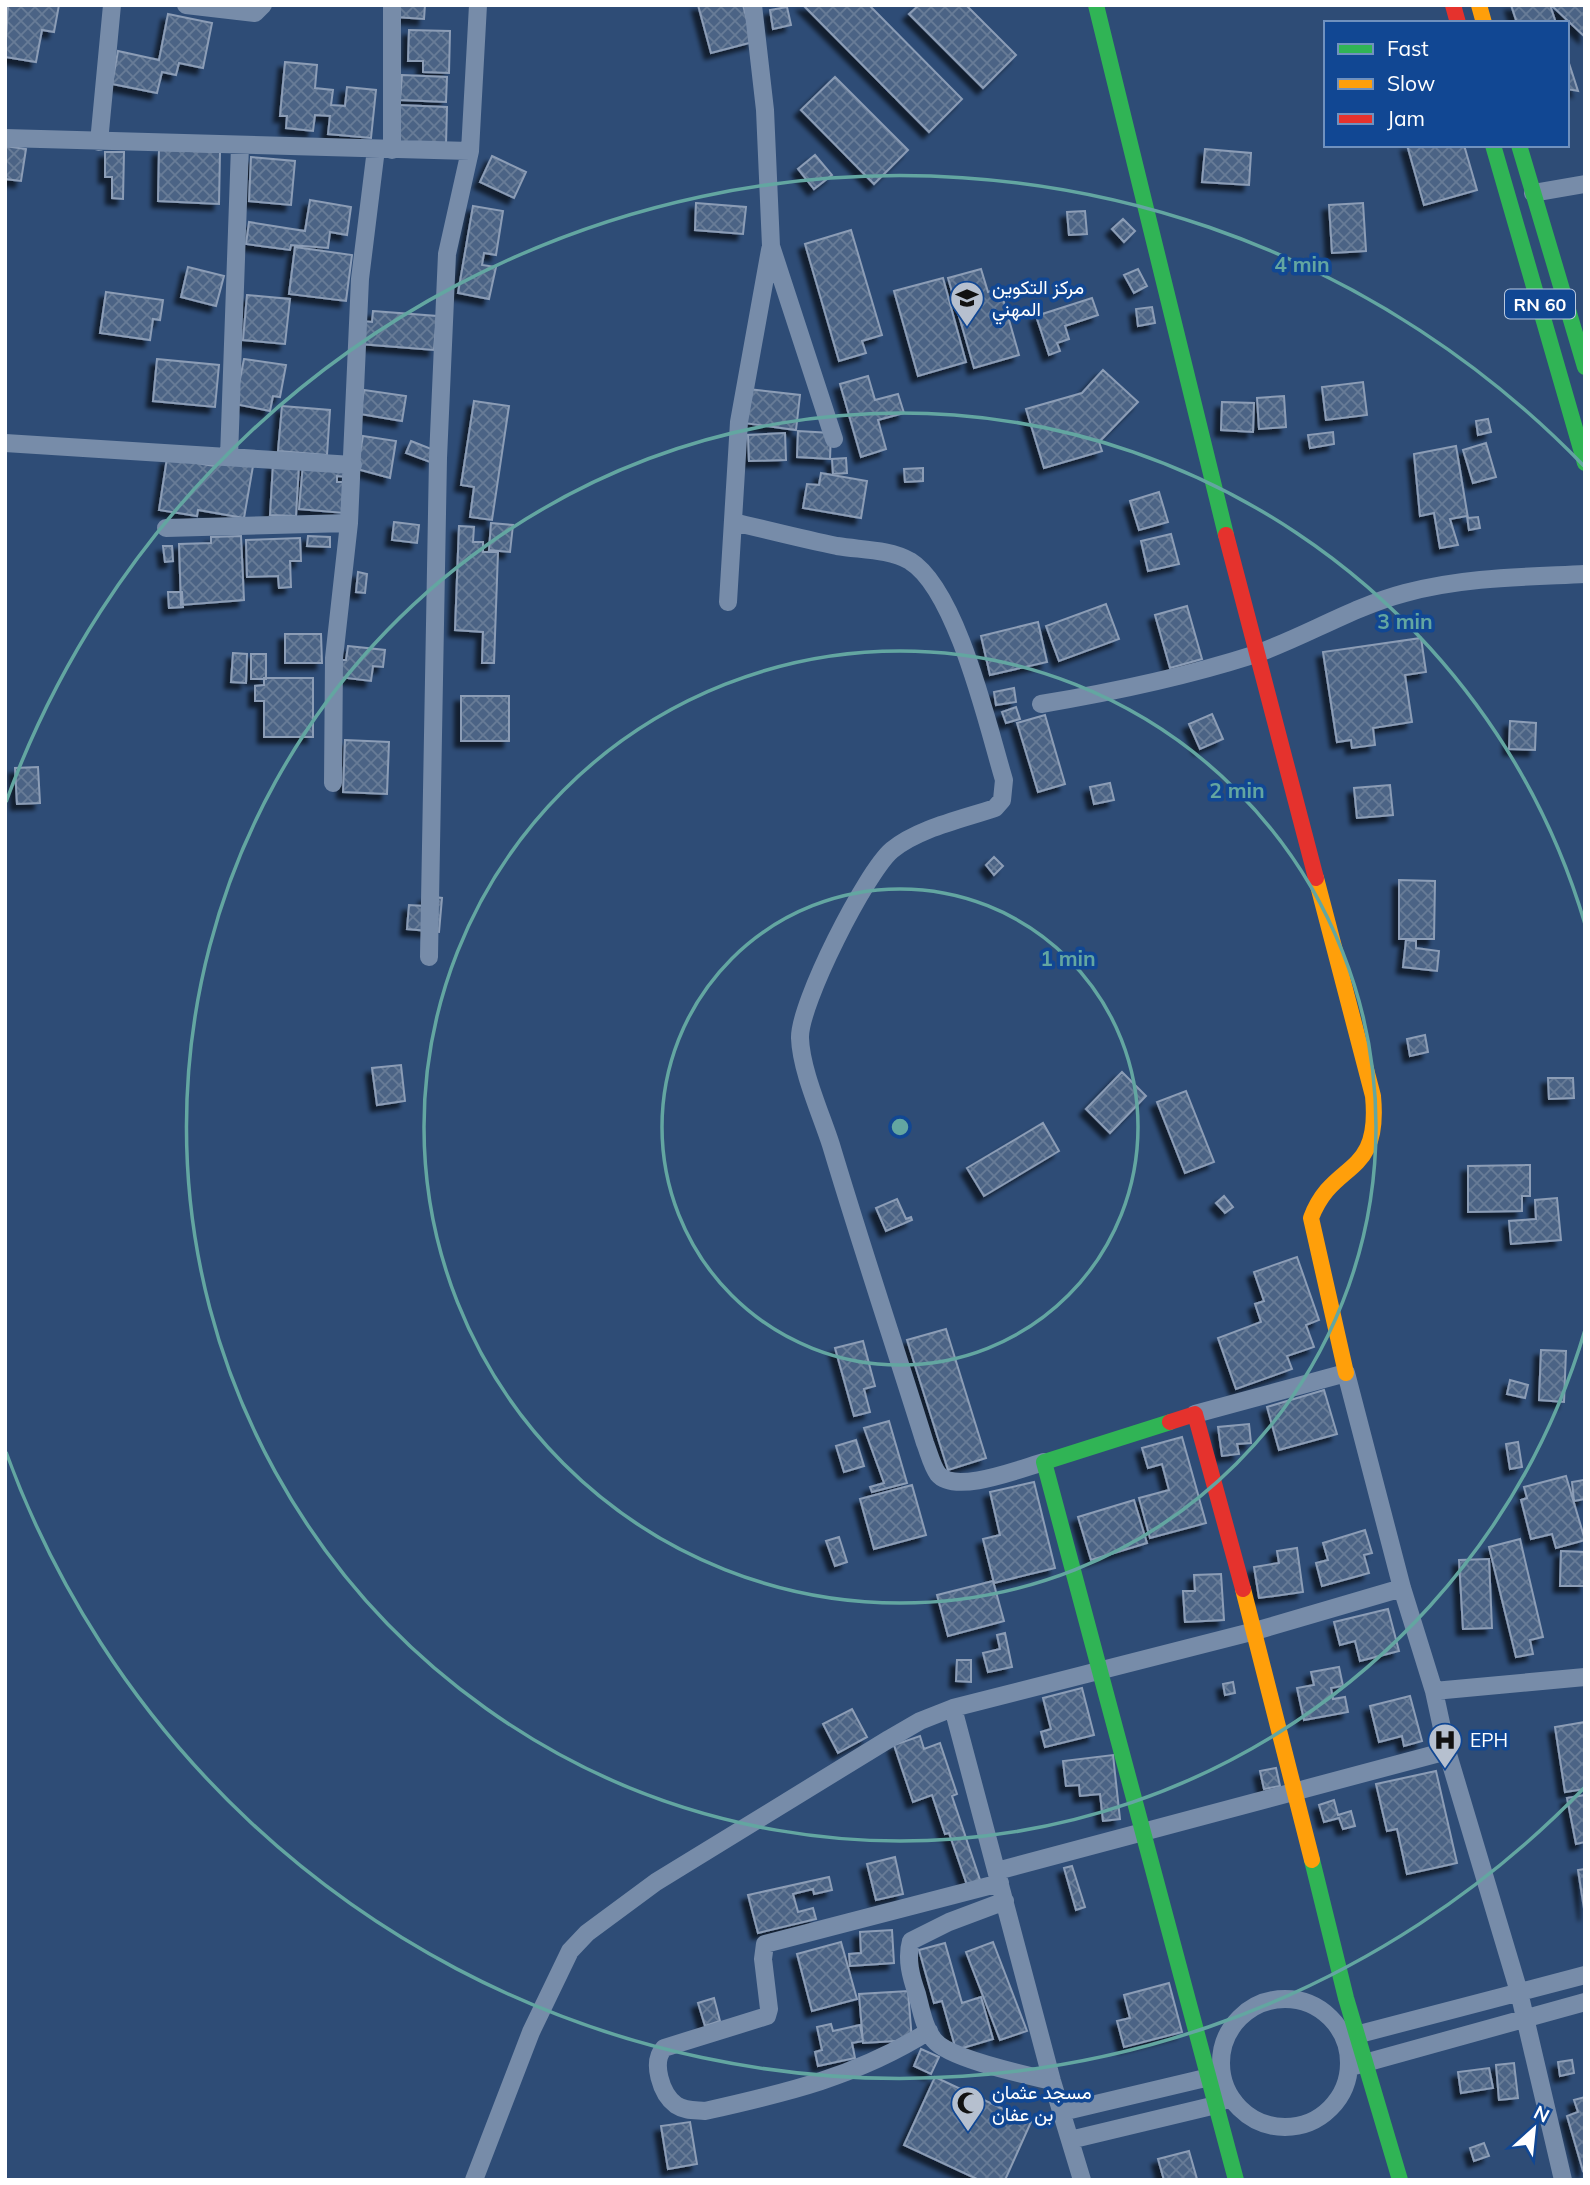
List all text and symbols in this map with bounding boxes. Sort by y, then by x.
legend [1324,21,1569,147]
text: Fast [1387,35,1429,61]
text: Slow [1387,70,1435,96]
text: Jam [1387,105,1425,131]
text: 4 min [1274,251,1330,277]
place label: مركز التكوين المهني [992,275,1084,325]
school or university icon: مركز التكوين المهني [948,279,986,328]
road number: RN 60 [1505,290,1575,318]
text: 3 min [1377,608,1433,634]
text: 2 min [1209,777,1265,803]
text: 1 min [1040,945,1096,971]
centre of rings [888,1115,912,1139]
hospital icon: EPH [1426,1721,1464,1770]
place label: EPH [1470,1728,1508,1752]
place label: مسجد عثمان بن عفان [992,2080,1092,2126]
mosque icon: مسجد عثمان بن عفان [949,2084,987,2133]
north arrow [1499,2094,1569,2164]
text: N [1530,2100,1554,2128]

